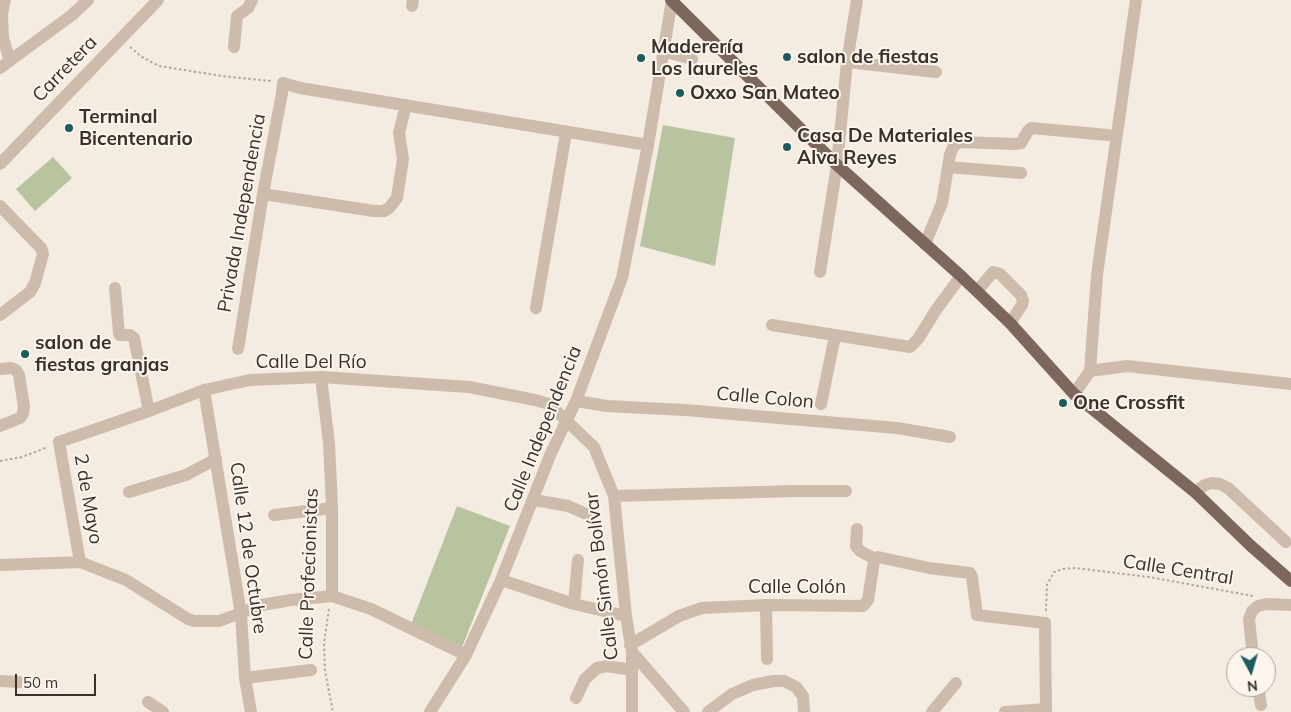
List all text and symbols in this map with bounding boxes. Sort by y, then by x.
street label: Carretera [28,31,102,107]
place label: Maderería Los laureles [651,36,758,80]
place label: salon de fiestas [797,46,939,68]
marker: salon de fiestas [781,51,793,63]
marker: Maderería Los laureles [635,52,647,64]
place label: Oxxo San Mateo [690,82,840,104]
marker: Oxxo San Mateo [674,87,686,99]
place label: Terminal Bicentenario [79,106,193,150]
street label: Privada Independencia [213,112,271,314]
marker: Terminal Bicentenario [63,122,75,134]
place label: Casa De Materiales Alva Reyes [797,125,973,169]
marker: Casa De Materiales Alva Reyes [781,141,793,153]
place label: salon de fiestas granjas [35,332,169,376]
street label: Calle Independencia [499,343,587,515]
marker: salon de fiestas granjas [19,348,31,360]
street label: Calle Del Río [256,351,366,373]
street label: Calle Colon [715,382,815,414]
place label: One Crossfit [1073,392,1185,414]
marker: One Crossfit [1057,397,1069,409]
street label: 2 de Mayo [69,452,107,546]
street label: Calle 12 de Octubre [225,461,271,635]
street label: Calle Profecionistas [295,488,323,660]
street label: Calle Simón Bolívar [580,491,624,661]
street label: Calle Central [1121,550,1235,590]
street label: Calle Colón [748,576,846,598]
north arrow [1226,647,1276,697]
scale bar [18,664,99,696]
text: 50 m [23,673,58,692]
text: N [1246,676,1259,695]

